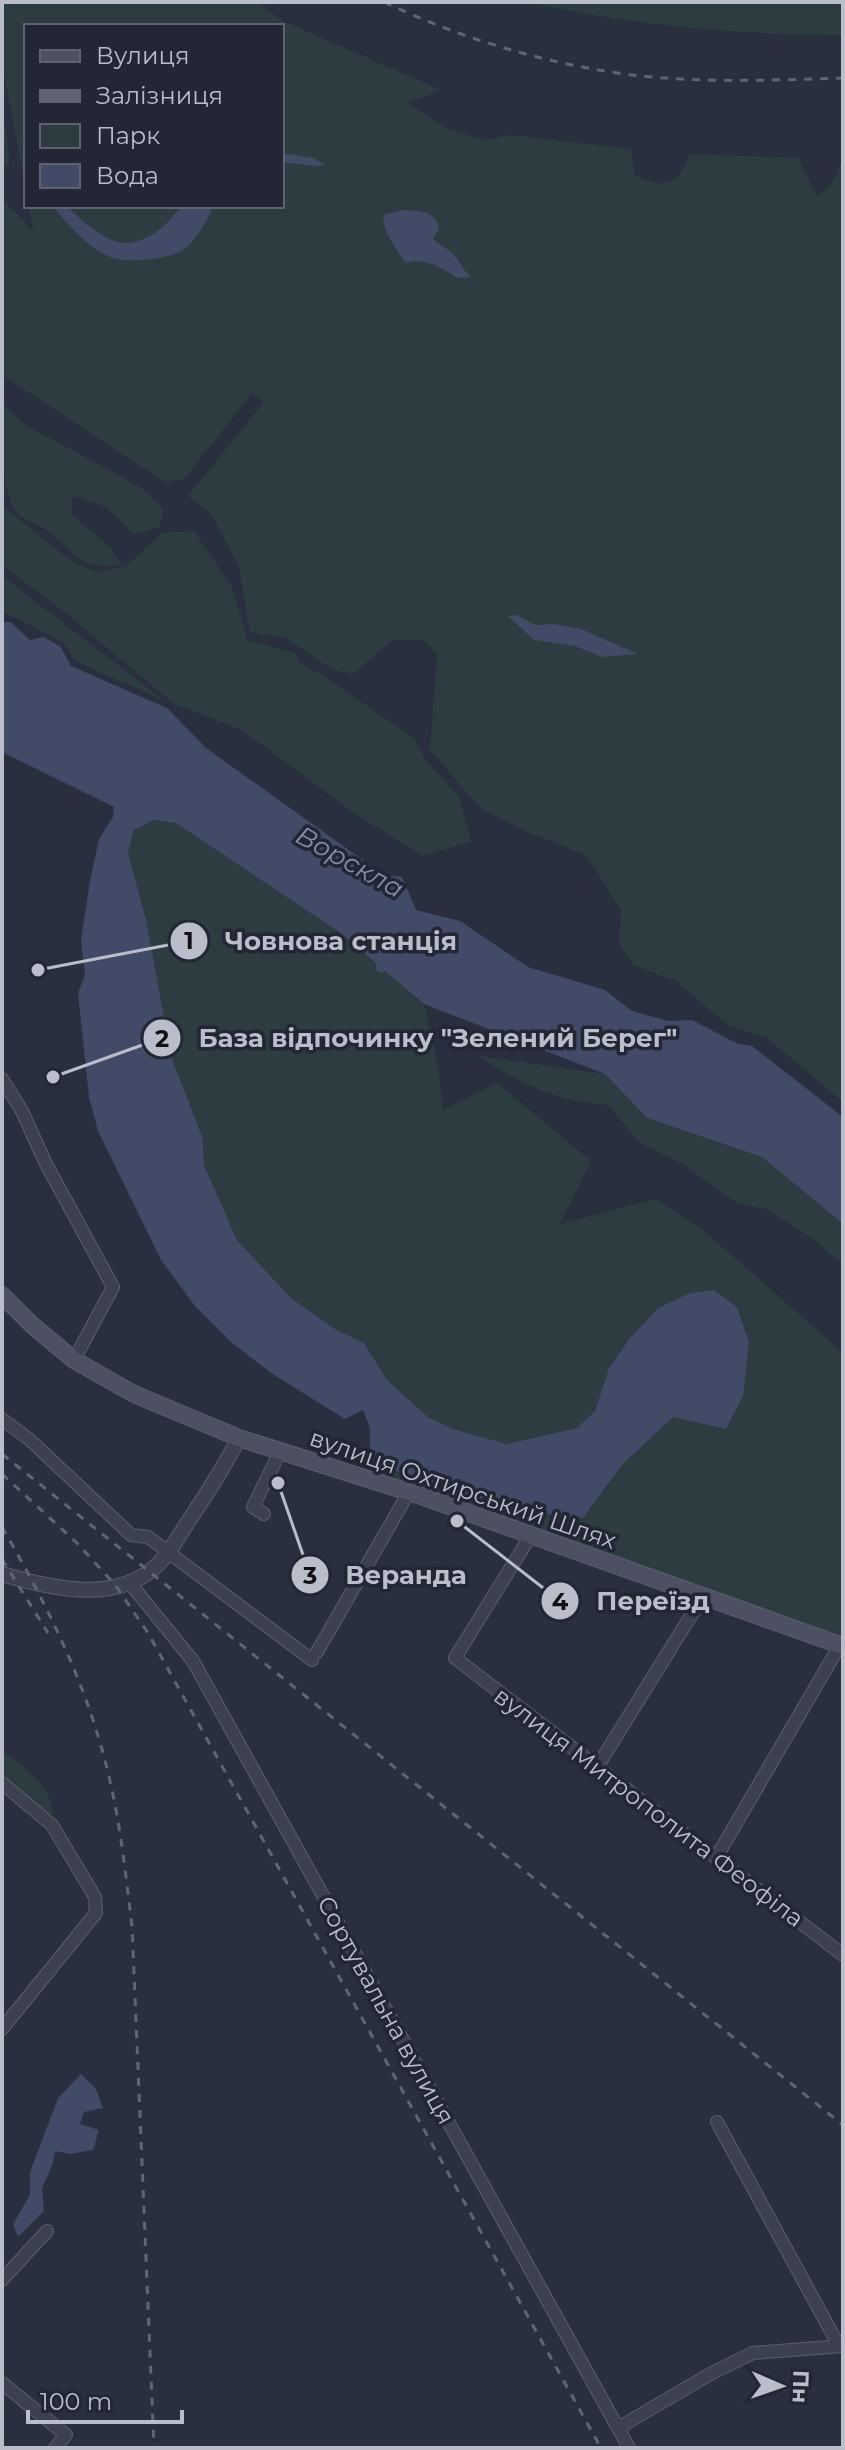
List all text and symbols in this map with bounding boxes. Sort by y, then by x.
legend [24,24,284,208]
text: Вулиця [96,41,189,70]
text: Залізниця [96,81,223,110]
text: Парк [96,121,160,150]
text: Вода [96,161,159,190]
water label: Ворскла [290,819,410,905]
callout: Човнова станція [169,916,473,966]
text: Човнова станція [225,925,457,957]
text: 1 [184,926,194,955]
callout: База відпочинку "Зелений Берег" [142,1013,693,1063]
text: База відпочинку "Зелений Берег" [199,1022,677,1054]
text: 2 [155,1024,169,1053]
street label: вулиця Охтирський Шлях [306,1423,620,1555]
callout: Веранда [290,1550,483,1600]
text: Веранда [345,1559,467,1591]
text: 3 [302,1561,317,1590]
callout: Переїзд [540,1576,726,1626]
text: Переїзд [596,1585,710,1617]
text: 4 [552,1587,569,1616]
street label: вулиця Митрополита Феофіла [488,1681,810,1933]
street label: Сортувальна вулиця [311,1891,461,2129]
north arrow [741,2346,821,2426]
text: Пн [786,2370,815,2404]
scale bar [28,2374,182,2424]
text: 100 m [40,2387,112,2416]

